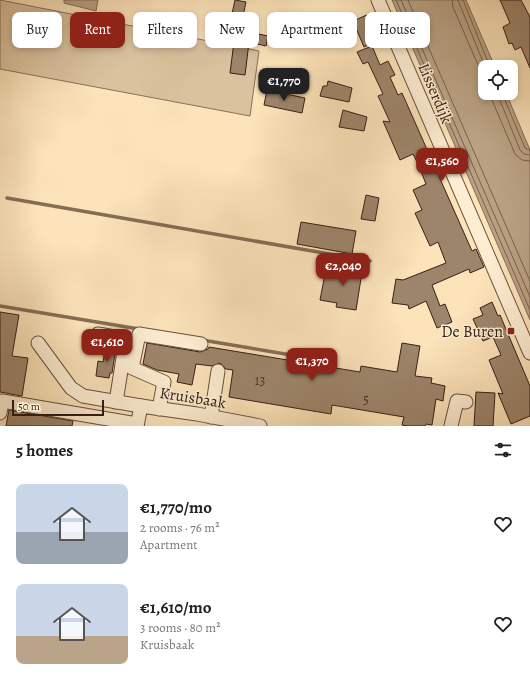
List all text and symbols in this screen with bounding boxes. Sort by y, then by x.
chip: Buy [12,12,62,48]
chip: Rent [70,12,125,48]
chip: Filters [133,12,197,48]
chip: New [205,12,259,48]
chip: Apartment [267,12,357,48]
chip: House [365,12,430,48]
street label: Lisserdijk [413,60,458,127]
map controls [478,60,518,100]
button: locate [478,60,518,100]
pin: €1,770 [251,68,317,102]
text: €1,770 [267,72,301,89]
pin: €1,560 [409,148,475,182]
text: €1,560 [425,152,459,169]
pin: €2,040 [310,253,376,287]
text: €2,040 [325,257,361,274]
place label: De Buren [441,321,503,343]
marker: De Buren [506,326,516,336]
pin: €1,610 [74,329,140,363]
text: €1,610 [91,333,123,350]
pin: €1,370 [279,348,345,382]
text: €1,370 [295,352,329,369]
house number: 13 [255,371,265,390]
street label: Kruisbaak [158,382,228,414]
house number: 5 [363,390,369,409]
scale bar [12,398,104,417]
text: 50 m [18,399,40,414]
text: 5 homes [16,439,73,462]
icon: filters [492,439,514,461]
text: €1,770/mo [140,496,212,519]
icon: home [48,500,96,548]
icon: heart [492,513,514,535]
text: 2 rooms · 76 m² [140,519,219,536]
text: Apartment [140,536,198,553]
text: €1,610/mo [140,596,212,619]
icon: home [48,600,96,648]
icon: heart [492,613,514,635]
text: 3 rooms · 80 m² [140,619,220,636]
text: Kruisbaak [140,636,194,653]

